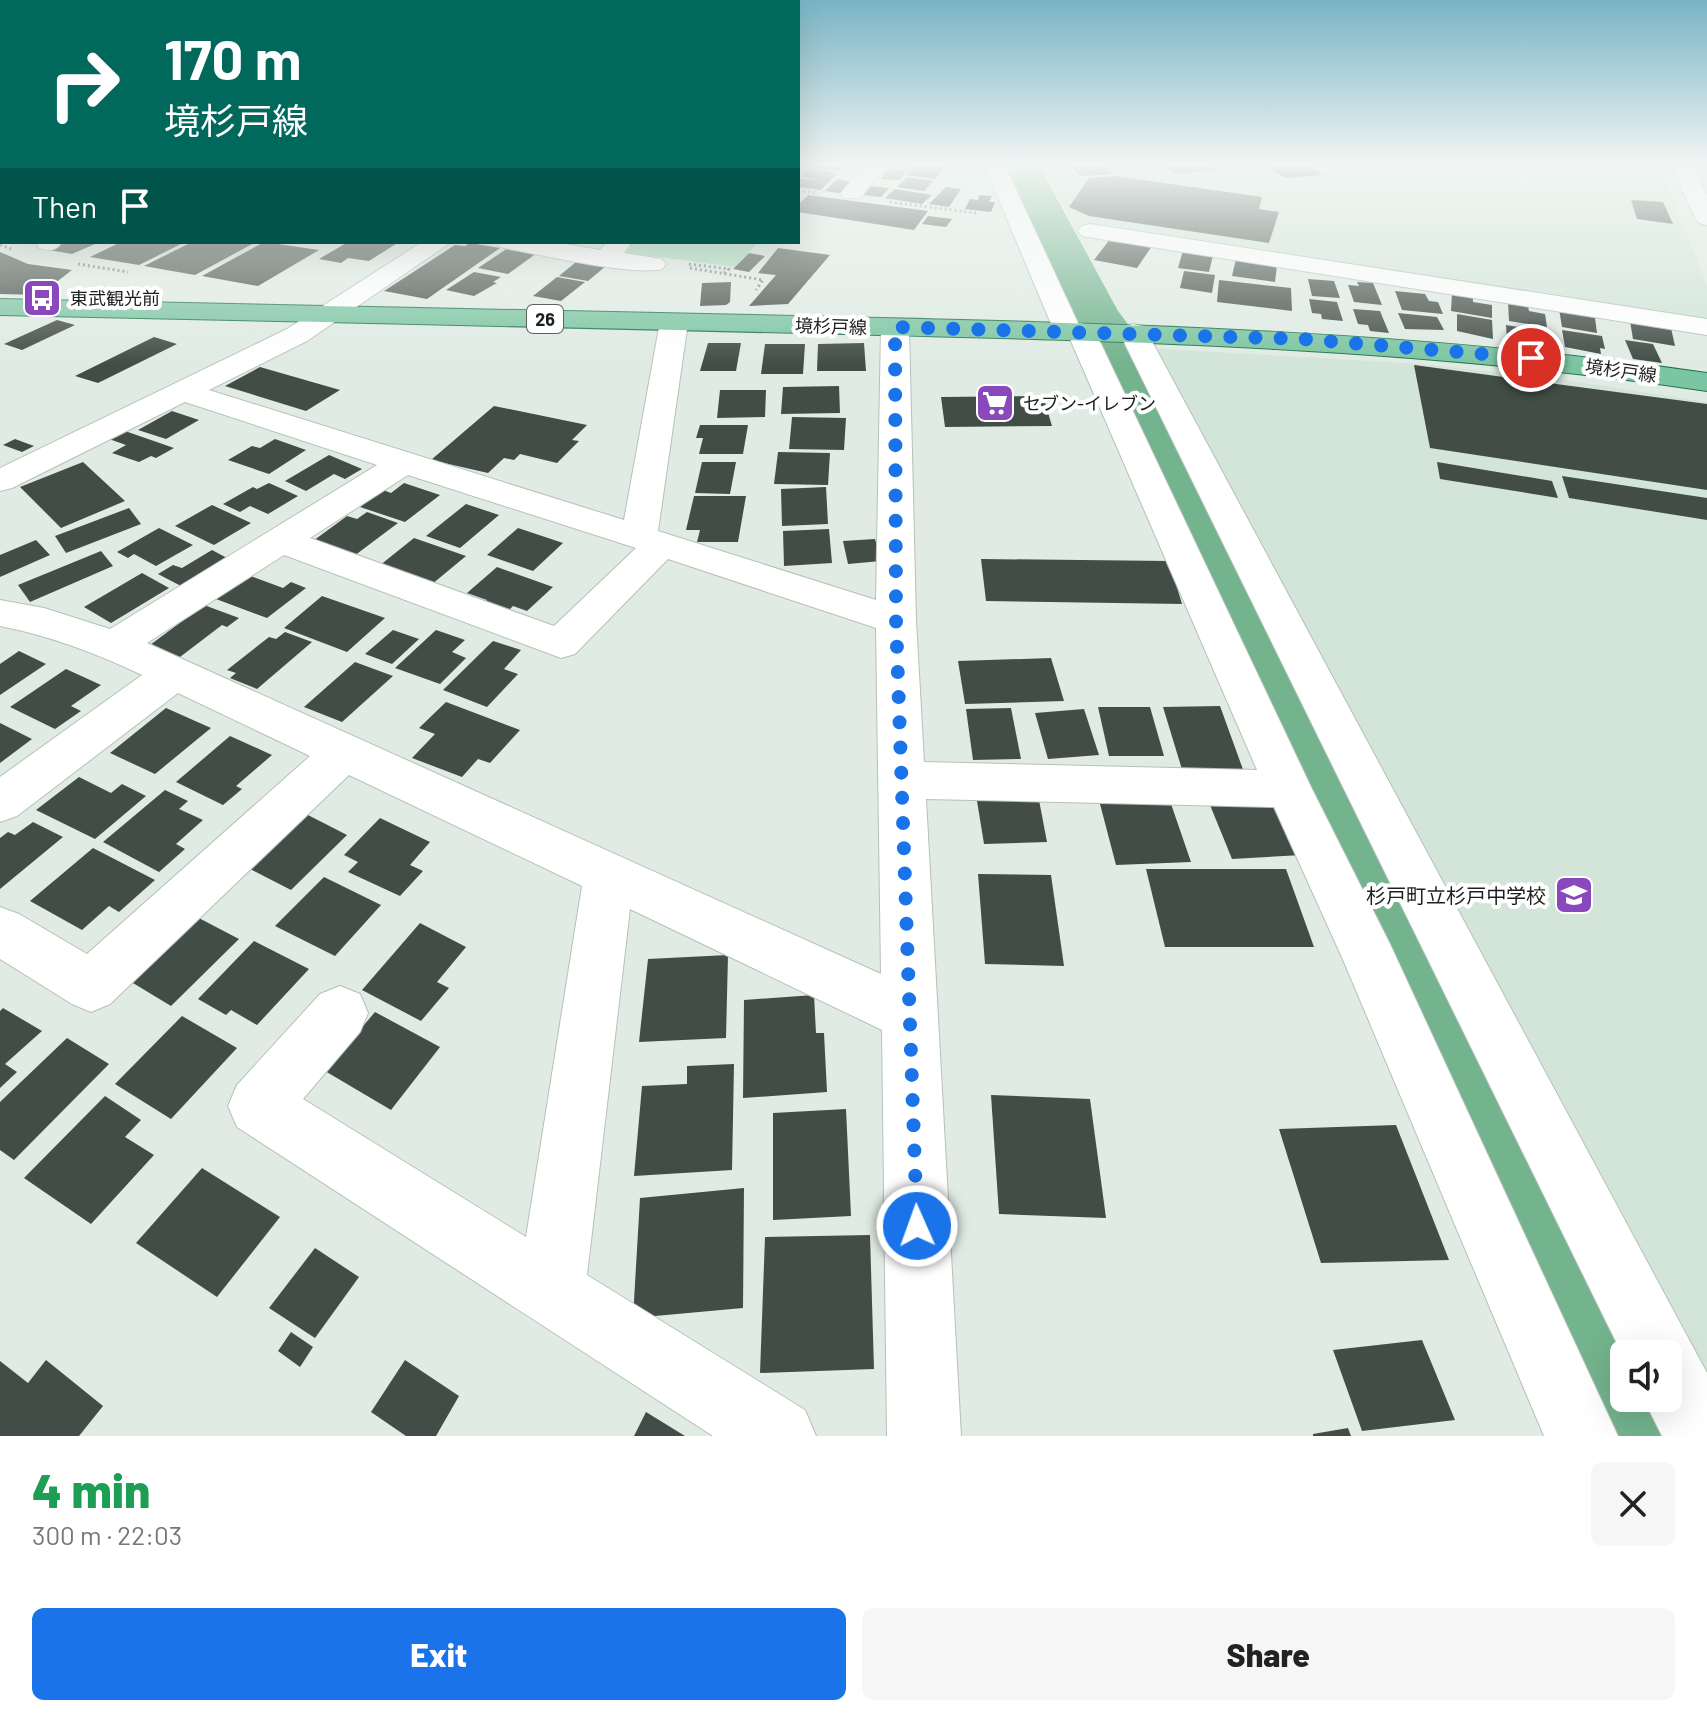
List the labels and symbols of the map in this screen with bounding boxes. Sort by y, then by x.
bus stop icon: 東武観光前 [21,277,63,319]
place label: 東武観光前 [70,287,160,309]
road number: 26 [527,305,563,333]
street label: 境杉戸線 [795,314,867,338]
pin [1497,324,1565,392]
street label: 境杉戸線 [1584,354,1658,386]
supermarket icon: セブン-イレブン [974,382,1016,424]
place label: セブン-イレブン [1023,392,1156,414]
school or university icon: 杉戸町立杉戸中学校 [1553,874,1595,916]
place label: 杉戸町立杉戸中学校 [1366,883,1546,907]
position arrow [875,1184,959,1268]

